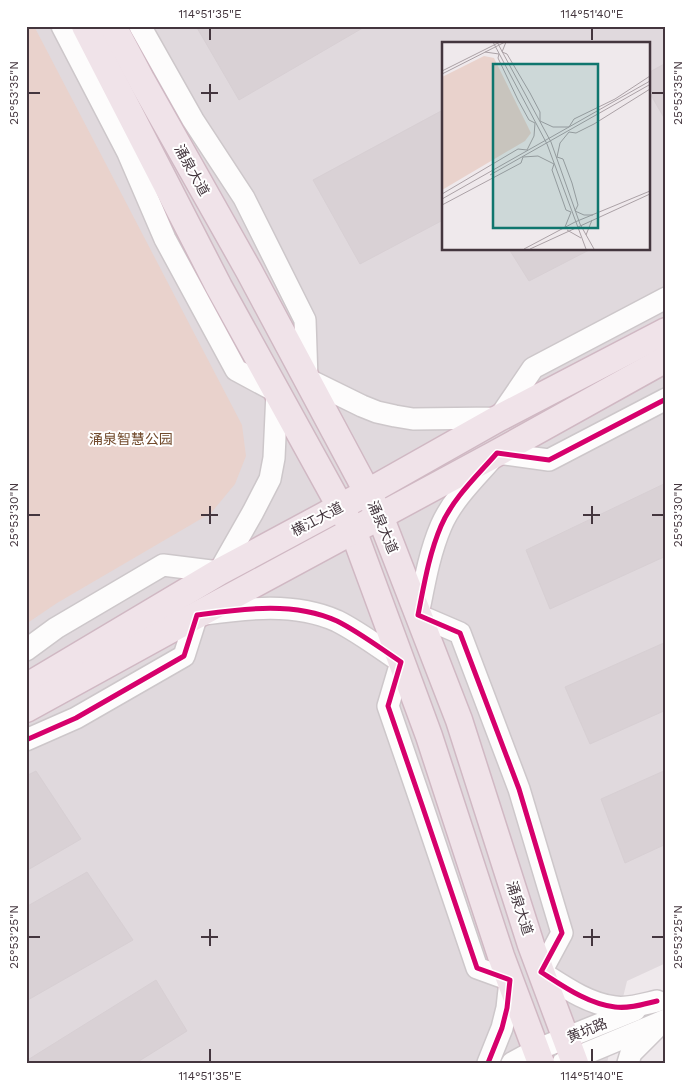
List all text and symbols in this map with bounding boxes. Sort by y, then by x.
text: 114°51'35"E [178,7,242,21]
text: 114°51'40"E [561,7,624,21]
inset map [442,42,650,250]
text: 25°53'35"N [7,61,21,125]
text: 25°53'35"N [671,61,685,125]
street label: 涌泉大道 [171,142,213,198]
park label: 涌泉智慧公园 [89,431,173,447]
text: 25°53'30"N [7,483,21,547]
text: 25°53'30"N [671,483,685,547]
street label: 涌泉大道 [365,498,401,556]
street label: 横江大道 [289,499,345,539]
street label: 涌泉大道 [504,879,536,937]
text: 25°53'25"N [7,905,21,969]
text: 25°53'25"N [671,905,685,969]
street label: 黄坑路 [565,1015,609,1045]
text: 114°51'35"E [178,1069,242,1083]
text: 114°51'40"E [561,1069,624,1083]

